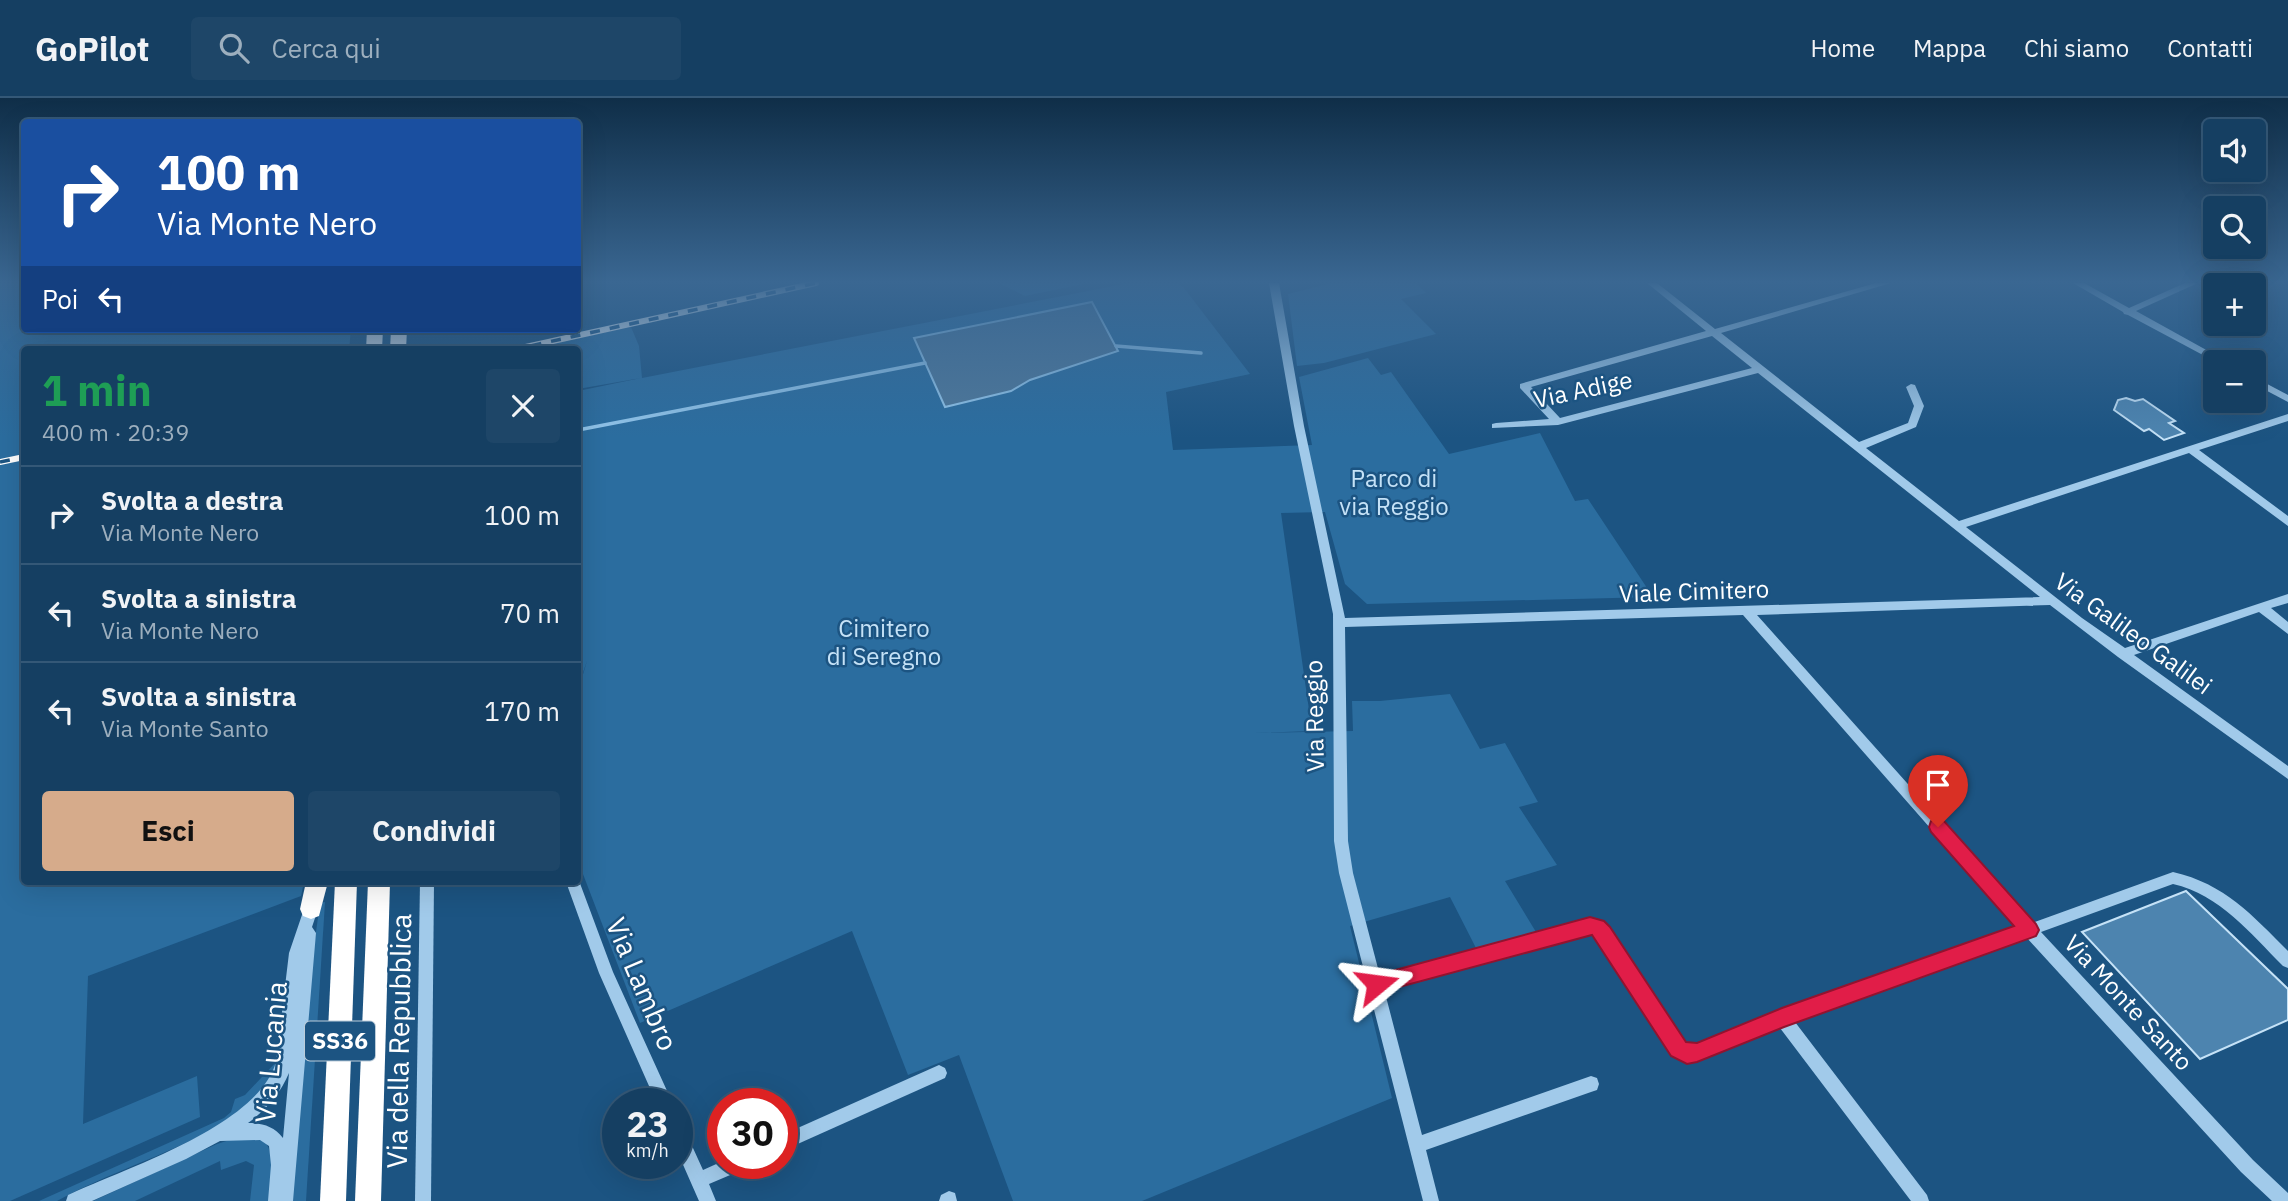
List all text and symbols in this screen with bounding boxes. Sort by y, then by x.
search box [191,17,681,80]
text: GoPilot [35,27,149,70]
icon: search [215,29,253,67]
text: Cerca qui [271,31,381,65]
text: Home [1811,32,1875,64]
text: Mappa [1913,32,1986,64]
text: Chi siamo [2024,32,2129,64]
text: Contatti [2167,32,2253,64]
map controls [2203,119,2266,413]
button: sound [2203,119,2266,182]
text: 100 m [157,140,301,203]
icon: right [42,147,133,238]
button: search [2203,196,2266,259]
text: Via Monte Nero [157,202,377,244]
button: + [2203,273,2266,336]
icon: left [92,280,130,318]
text: Poi [42,282,78,316]
button: − [2203,350,2266,413]
text: 1 min [42,363,152,418]
street label: Via Adige [1531,363,1635,415]
button: close [486,369,560,443]
text: 400 m · 20:39 [42,417,189,447]
park label: Parco di via Reggio [1339,462,1449,522]
text: Svolta a destra [101,483,283,517]
icon: right [42,496,80,534]
text: 100 m [484,498,560,532]
text: Via Monte Nero [101,517,259,547]
street label: Via Galileo Galilei [2048,565,2219,701]
street label: Viale Cimitero [1618,572,1770,610]
text: Svolta a sinistra [101,581,297,615]
icon: left [42,594,80,632]
text: 70 m [500,596,560,630]
park label: Cimitero di Seregno [827,612,941,672]
text: Via Monte Nero [101,615,259,645]
street label: Via Reggio [1297,660,1331,772]
text: Svolta a sinistra [101,679,297,713]
icon: left [42,692,80,730]
text: 170 m [484,694,560,728]
text: Via Monte Santo [101,713,269,743]
pin [1908,755,1968,827]
icon: arrive [1919,766,1957,804]
button: Esci [42,791,294,871]
button: Condividi [308,791,560,871]
street label: Via Lambro [598,912,687,1056]
street label: Via della Repubblica [378,913,419,1169]
street label: Via Monte Santo [2057,927,2200,1077]
position arrow [1340,947,1414,1021]
street label: Via Lucania [246,979,295,1124]
road number: SS36 [305,1022,375,1060]
speed limit sign: 30 [707,1088,798,1179]
text: 23 [626,1101,669,1147]
text: km/h [626,1139,669,1162]

